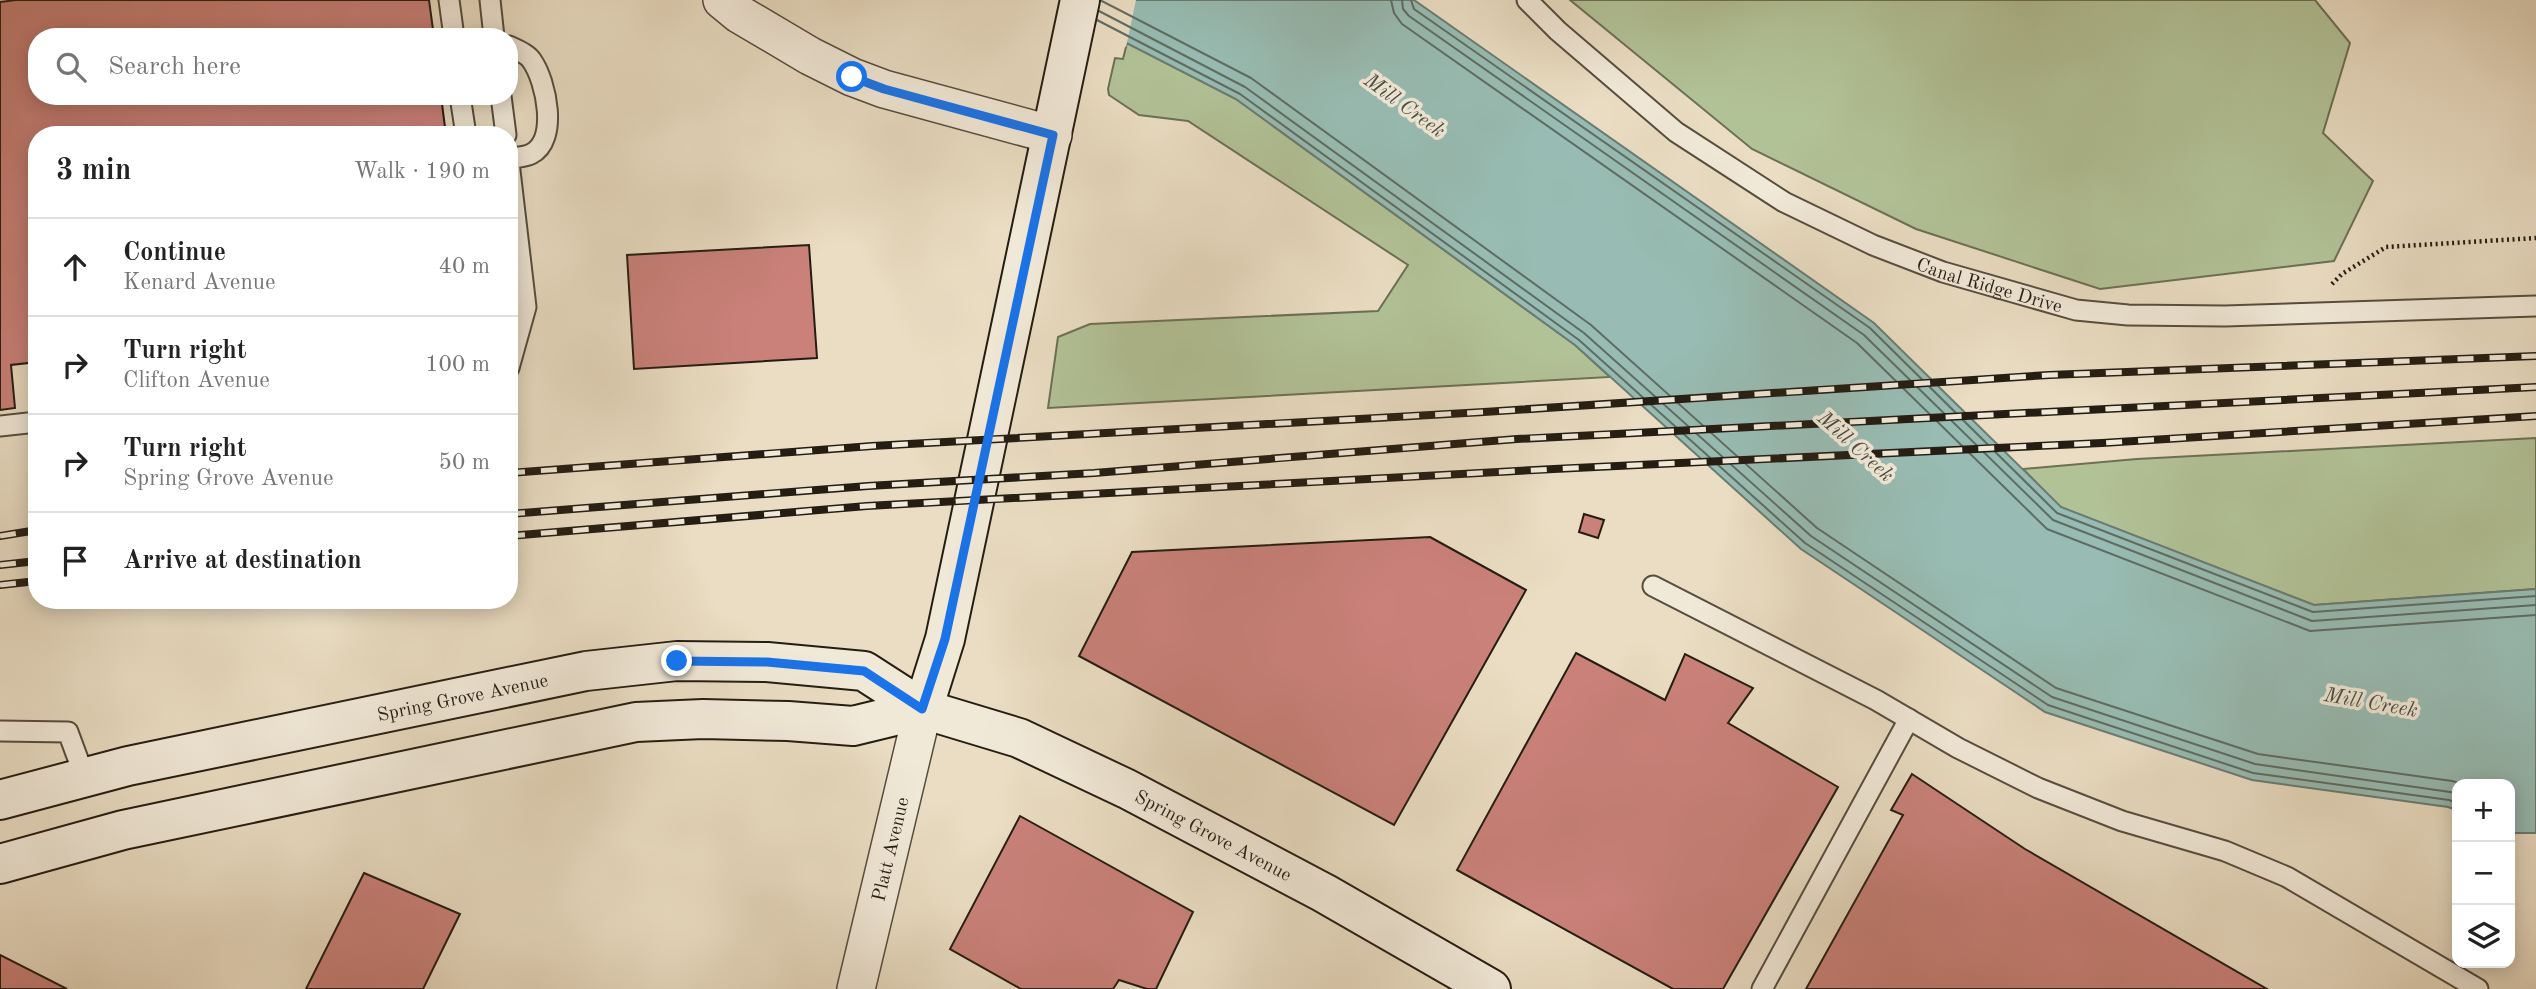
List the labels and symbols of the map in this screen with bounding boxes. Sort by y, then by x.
route start [836,61,867,92]
water label: Mill Creek [1359,69,1449,142]
street label: Canal Ridge Drive [1913,256,2064,318]
water label: Mill Creek [1812,407,1897,487]
route end [661,645,692,676]
street label: Spring Grove Avenue [376,672,550,726]
water label: Mill Creek [2321,685,2419,722]
street label: Spring Grove Avenue [1131,788,1294,886]
street label: Platt Avenue [870,796,914,904]

